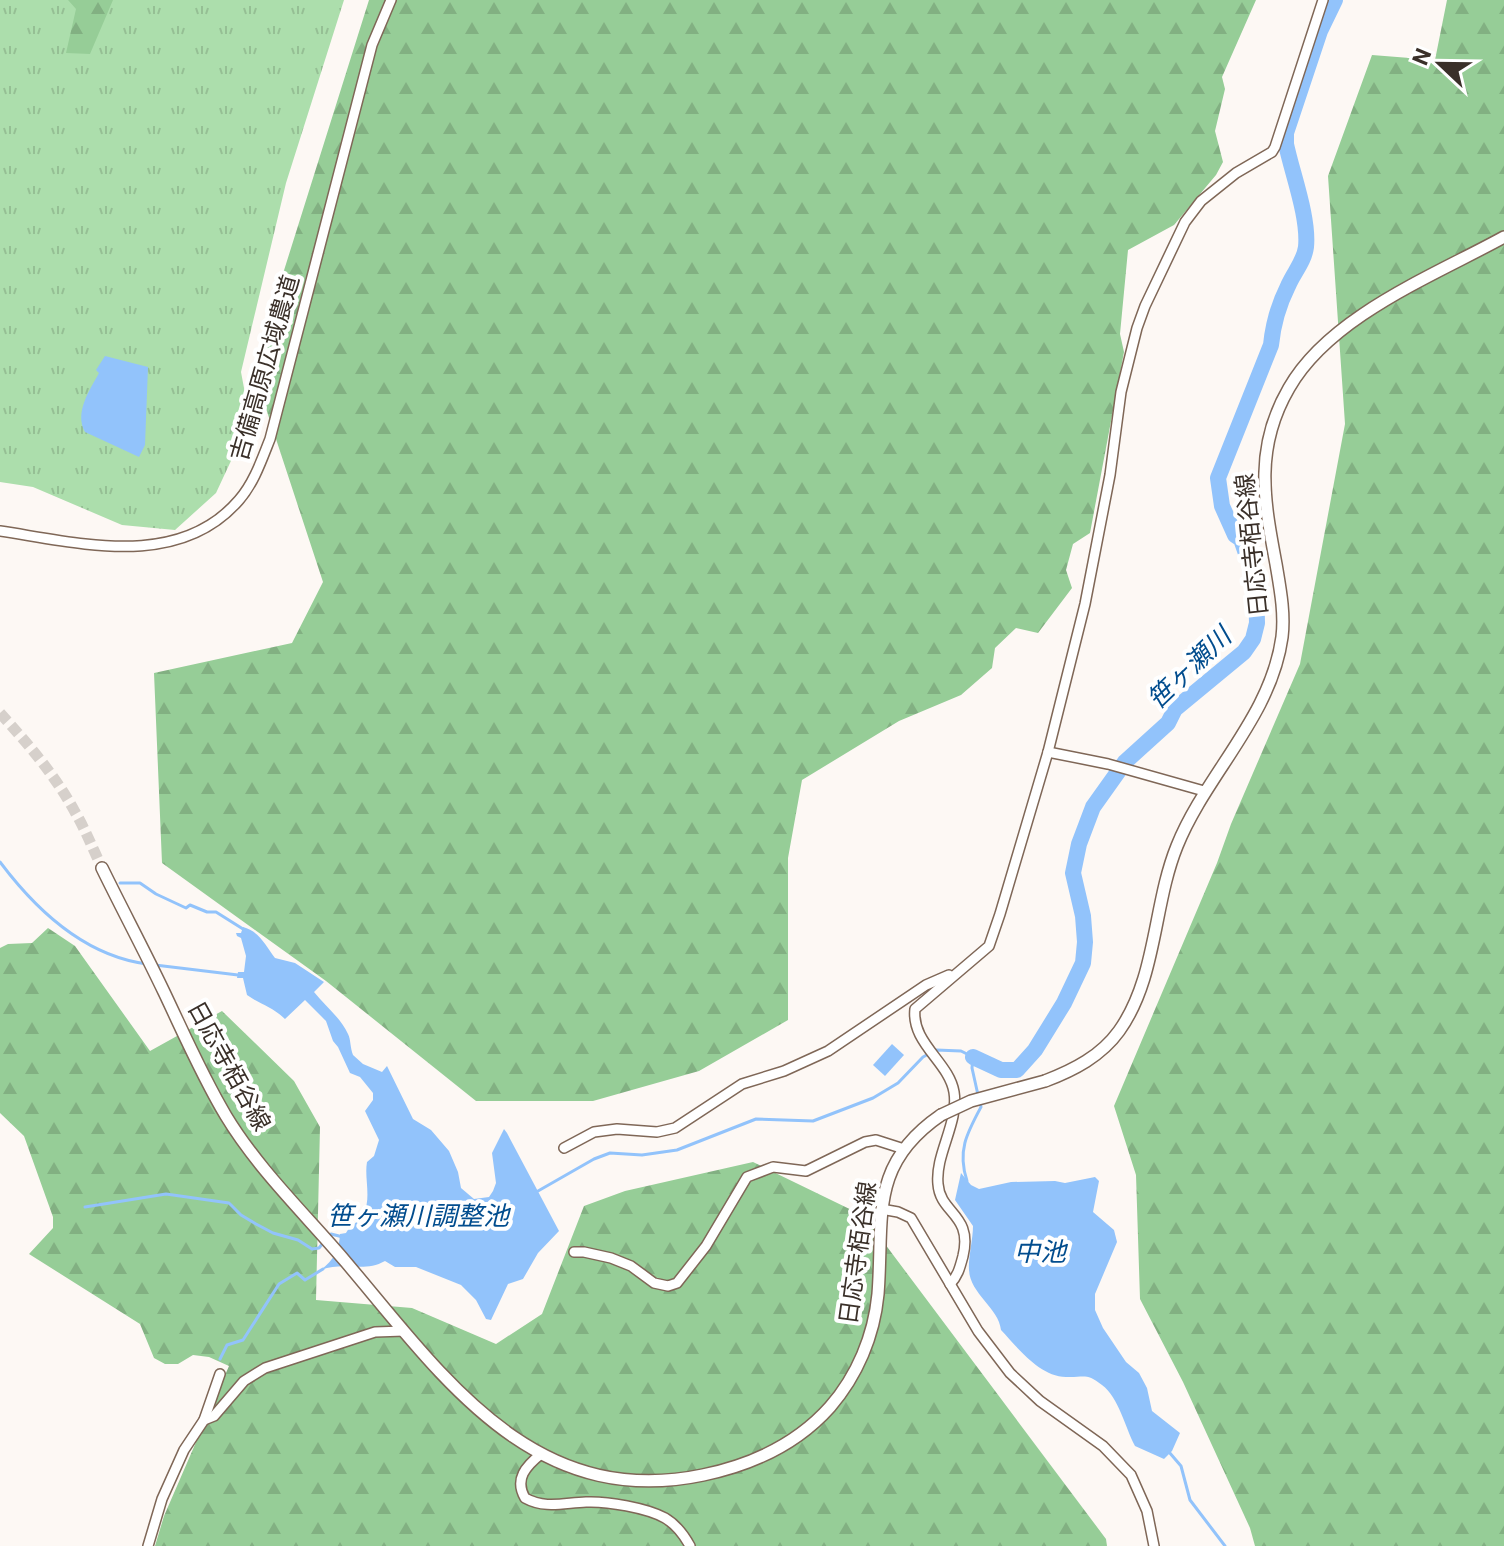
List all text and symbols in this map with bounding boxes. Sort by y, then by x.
north arrow [1400,24,1480,104]
text: N [1407,45,1436,69]
street label: 吉備高原広域農道 [225,272,305,464]
street label: 日応寺栢谷線 [1231,472,1273,618]
water label: 笹ヶ瀬川 [1141,619,1239,715]
street label: 日応寺栢谷線 [182,996,276,1136]
street label: 日応寺栢谷線 [834,1180,882,1326]
water label: 笹ヶ瀬川調整池 [327,1201,512,1231]
water label: 中池 [1014,1237,1069,1267]

